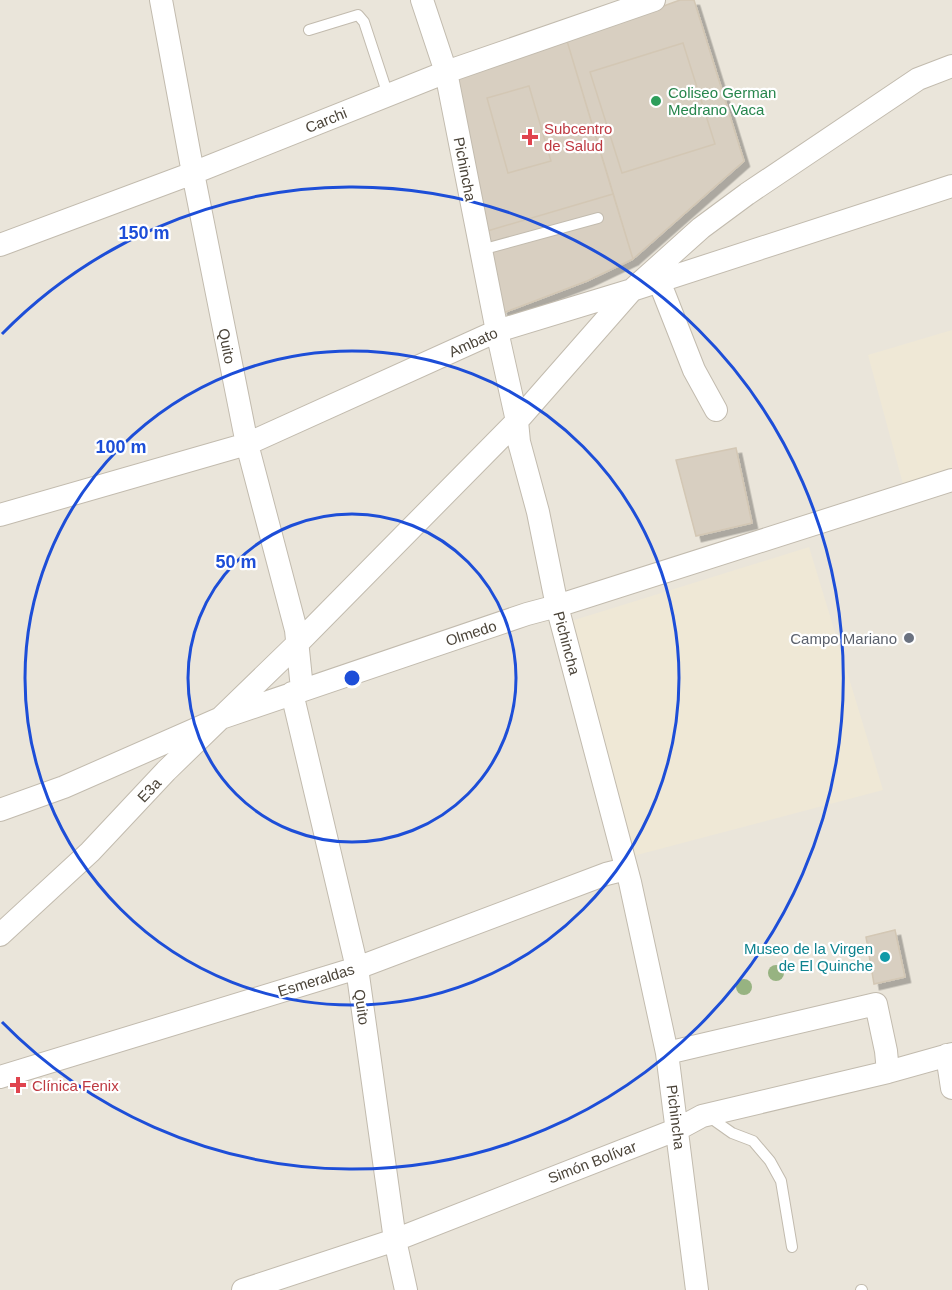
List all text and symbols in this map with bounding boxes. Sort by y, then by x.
place label: Coliseo German Medrano Vaca [668,84,776,118]
marker: Coliseo German Medrano Vaca [649,94,663,108]
street label: Carchi [303,104,349,136]
place label: Subcentro de Salud [544,120,612,154]
marker: Subcentro de Salud [521,128,539,146]
street label: Pichincha [450,135,480,203]
text: 150 m [118,223,170,243]
street label: Ambato [446,324,500,360]
street label: Quito [215,327,239,365]
text: 100 m [95,437,147,457]
text: 50 m [215,552,257,572]
street label: Pichincha [550,609,584,677]
street label: Olmedo [443,617,499,649]
place label: Campo Mariano [790,630,897,647]
marker: Campo Mariano [902,631,916,645]
centre of rings [342,668,362,688]
street label: E3a [134,774,165,806]
place label: Museo de la Virgen de El Quinche [744,940,873,974]
marker: Museo de la Virgen de El Quinche [878,950,892,964]
street label: Esmeraldas [276,960,356,1000]
street label: Quito [351,988,373,1026]
marker: Clínica Fenix [9,1076,27,1094]
place label: Clínica Fenix [32,1077,119,1094]
street label: Pichincha [664,1084,688,1151]
street label: Simón Bolívar [545,1137,639,1187]

